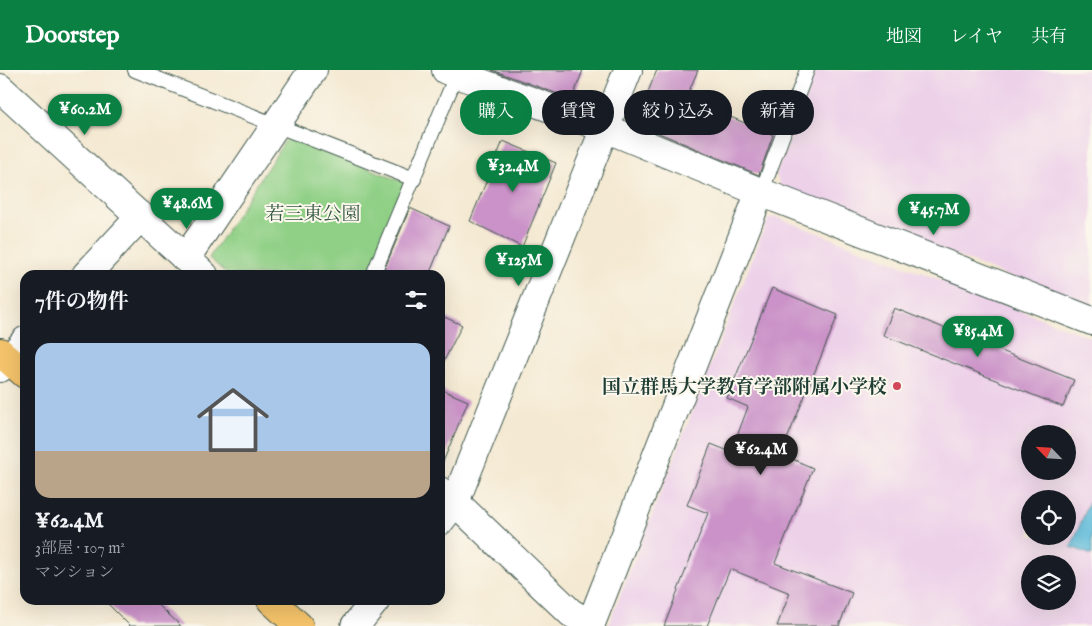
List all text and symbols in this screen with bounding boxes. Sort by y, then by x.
text: Doorstep [25,20,120,51]
text: 地図 [886,26,922,49]
text: レイヤ [950,26,1003,49]
text: 共有 [1031,26,1067,49]
chip: 購入 [460,90,532,135]
chip: 賃貸 [542,90,614,135]
chip: 絞り込み [624,90,732,135]
chip: 新着 [742,90,814,135]
pin: ¥60.2M [44,93,126,136]
text: ¥60.2M [59,100,111,120]
pin: ¥32.4M [472,150,554,193]
text: ¥32.4M [487,157,539,177]
pin: ¥48.6M [146,188,228,230]
text: ¥48.6M [161,194,213,214]
pin: ¥45.7M [893,194,975,236]
text: ¥45.7M [909,200,959,220]
park label: 若三東公園 [265,203,361,227]
pin: ¥125M [484,244,554,287]
text: ¥125M [496,251,542,271]
icon: filters [402,286,430,314]
text: 7件の物件 [35,289,129,316]
pin: ¥85.4M [937,316,1019,358]
text: ¥85.4M [953,322,1003,342]
icon: home [188,375,278,465]
place label: 国立群馬大学教育学部附属小学校 [602,376,887,400]
marker: 国立群馬大学教育学部附属小学校 [891,380,903,392]
north arrow [1021,425,1076,480]
map controls [1021,425,1076,610]
pin: ¥62.4M [720,434,802,476]
text: ¥62.4M [735,440,787,460]
button: locate [1021,490,1076,545]
text: ¥62.4M [35,508,104,535]
text: 3部屋 · 107 m² [35,539,125,559]
button: layers [1021,555,1076,610]
text: マンション [35,563,114,583]

